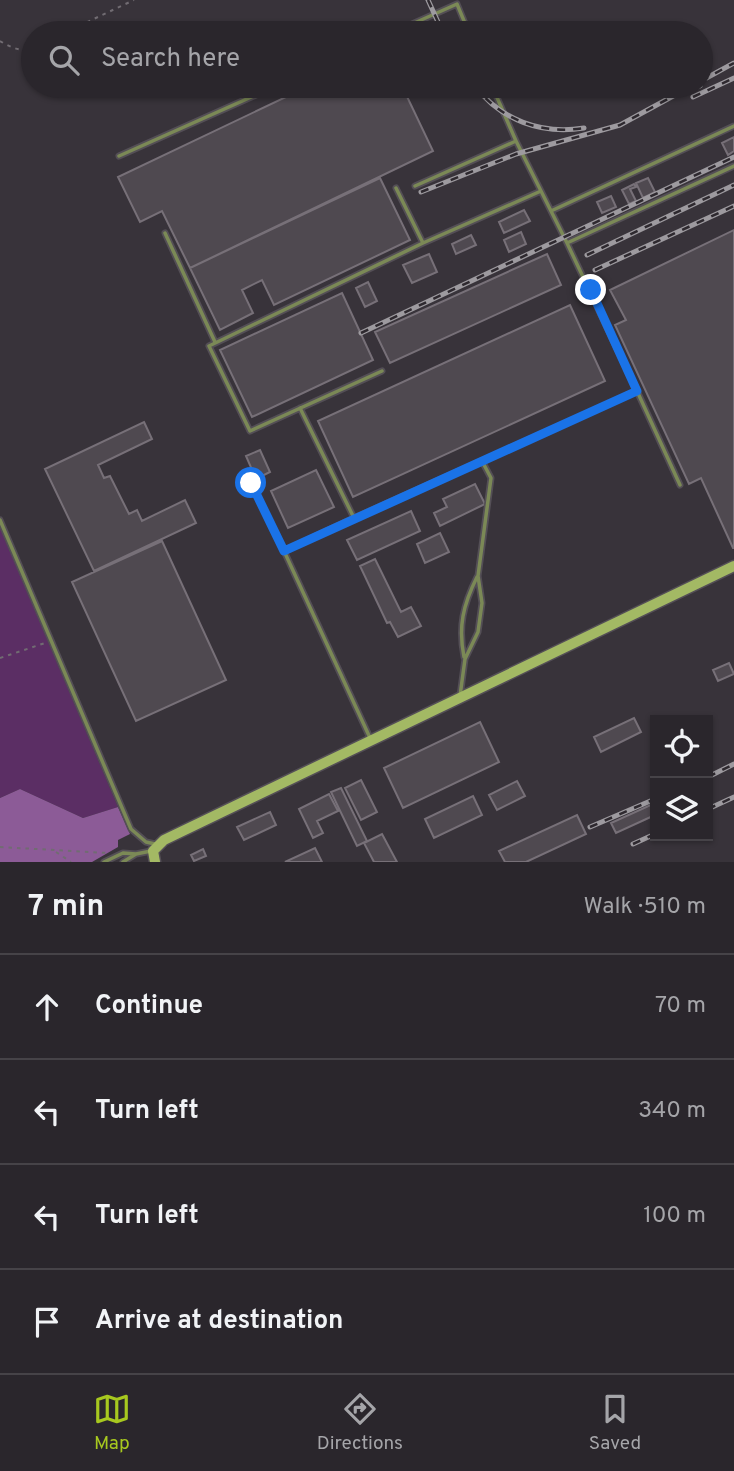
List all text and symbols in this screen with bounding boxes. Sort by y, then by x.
search box [21,21,713,98]
icon: search [45,41,83,79]
text: Search here [101,43,240,76]
route end [575,274,606,305]
route start [235,467,266,498]
map controls [650,715,713,841]
button: locate [650,715,713,778]
button: layers [650,778,713,841]
text: 7 min [28,889,104,926]
text: Walk · 510 m [584,893,706,922]
icon: ahead [28,988,66,1026]
text: Continue [95,990,203,1023]
text: 70 m [655,992,706,1021]
icon: left [28,1093,66,1131]
text: Turn left [95,1095,199,1128]
text: 340 m [638,1097,706,1126]
icon: left [28,1198,66,1236]
text: Turn left [95,1200,199,1233]
text: 100 m [643,1202,706,1231]
icon: arrive [28,1303,66,1341]
text: Arrive at destination [95,1305,343,1338]
tab: Map [93,1390,131,1456]
tab: Directions [317,1390,403,1456]
tab: Saved [589,1390,641,1456]

